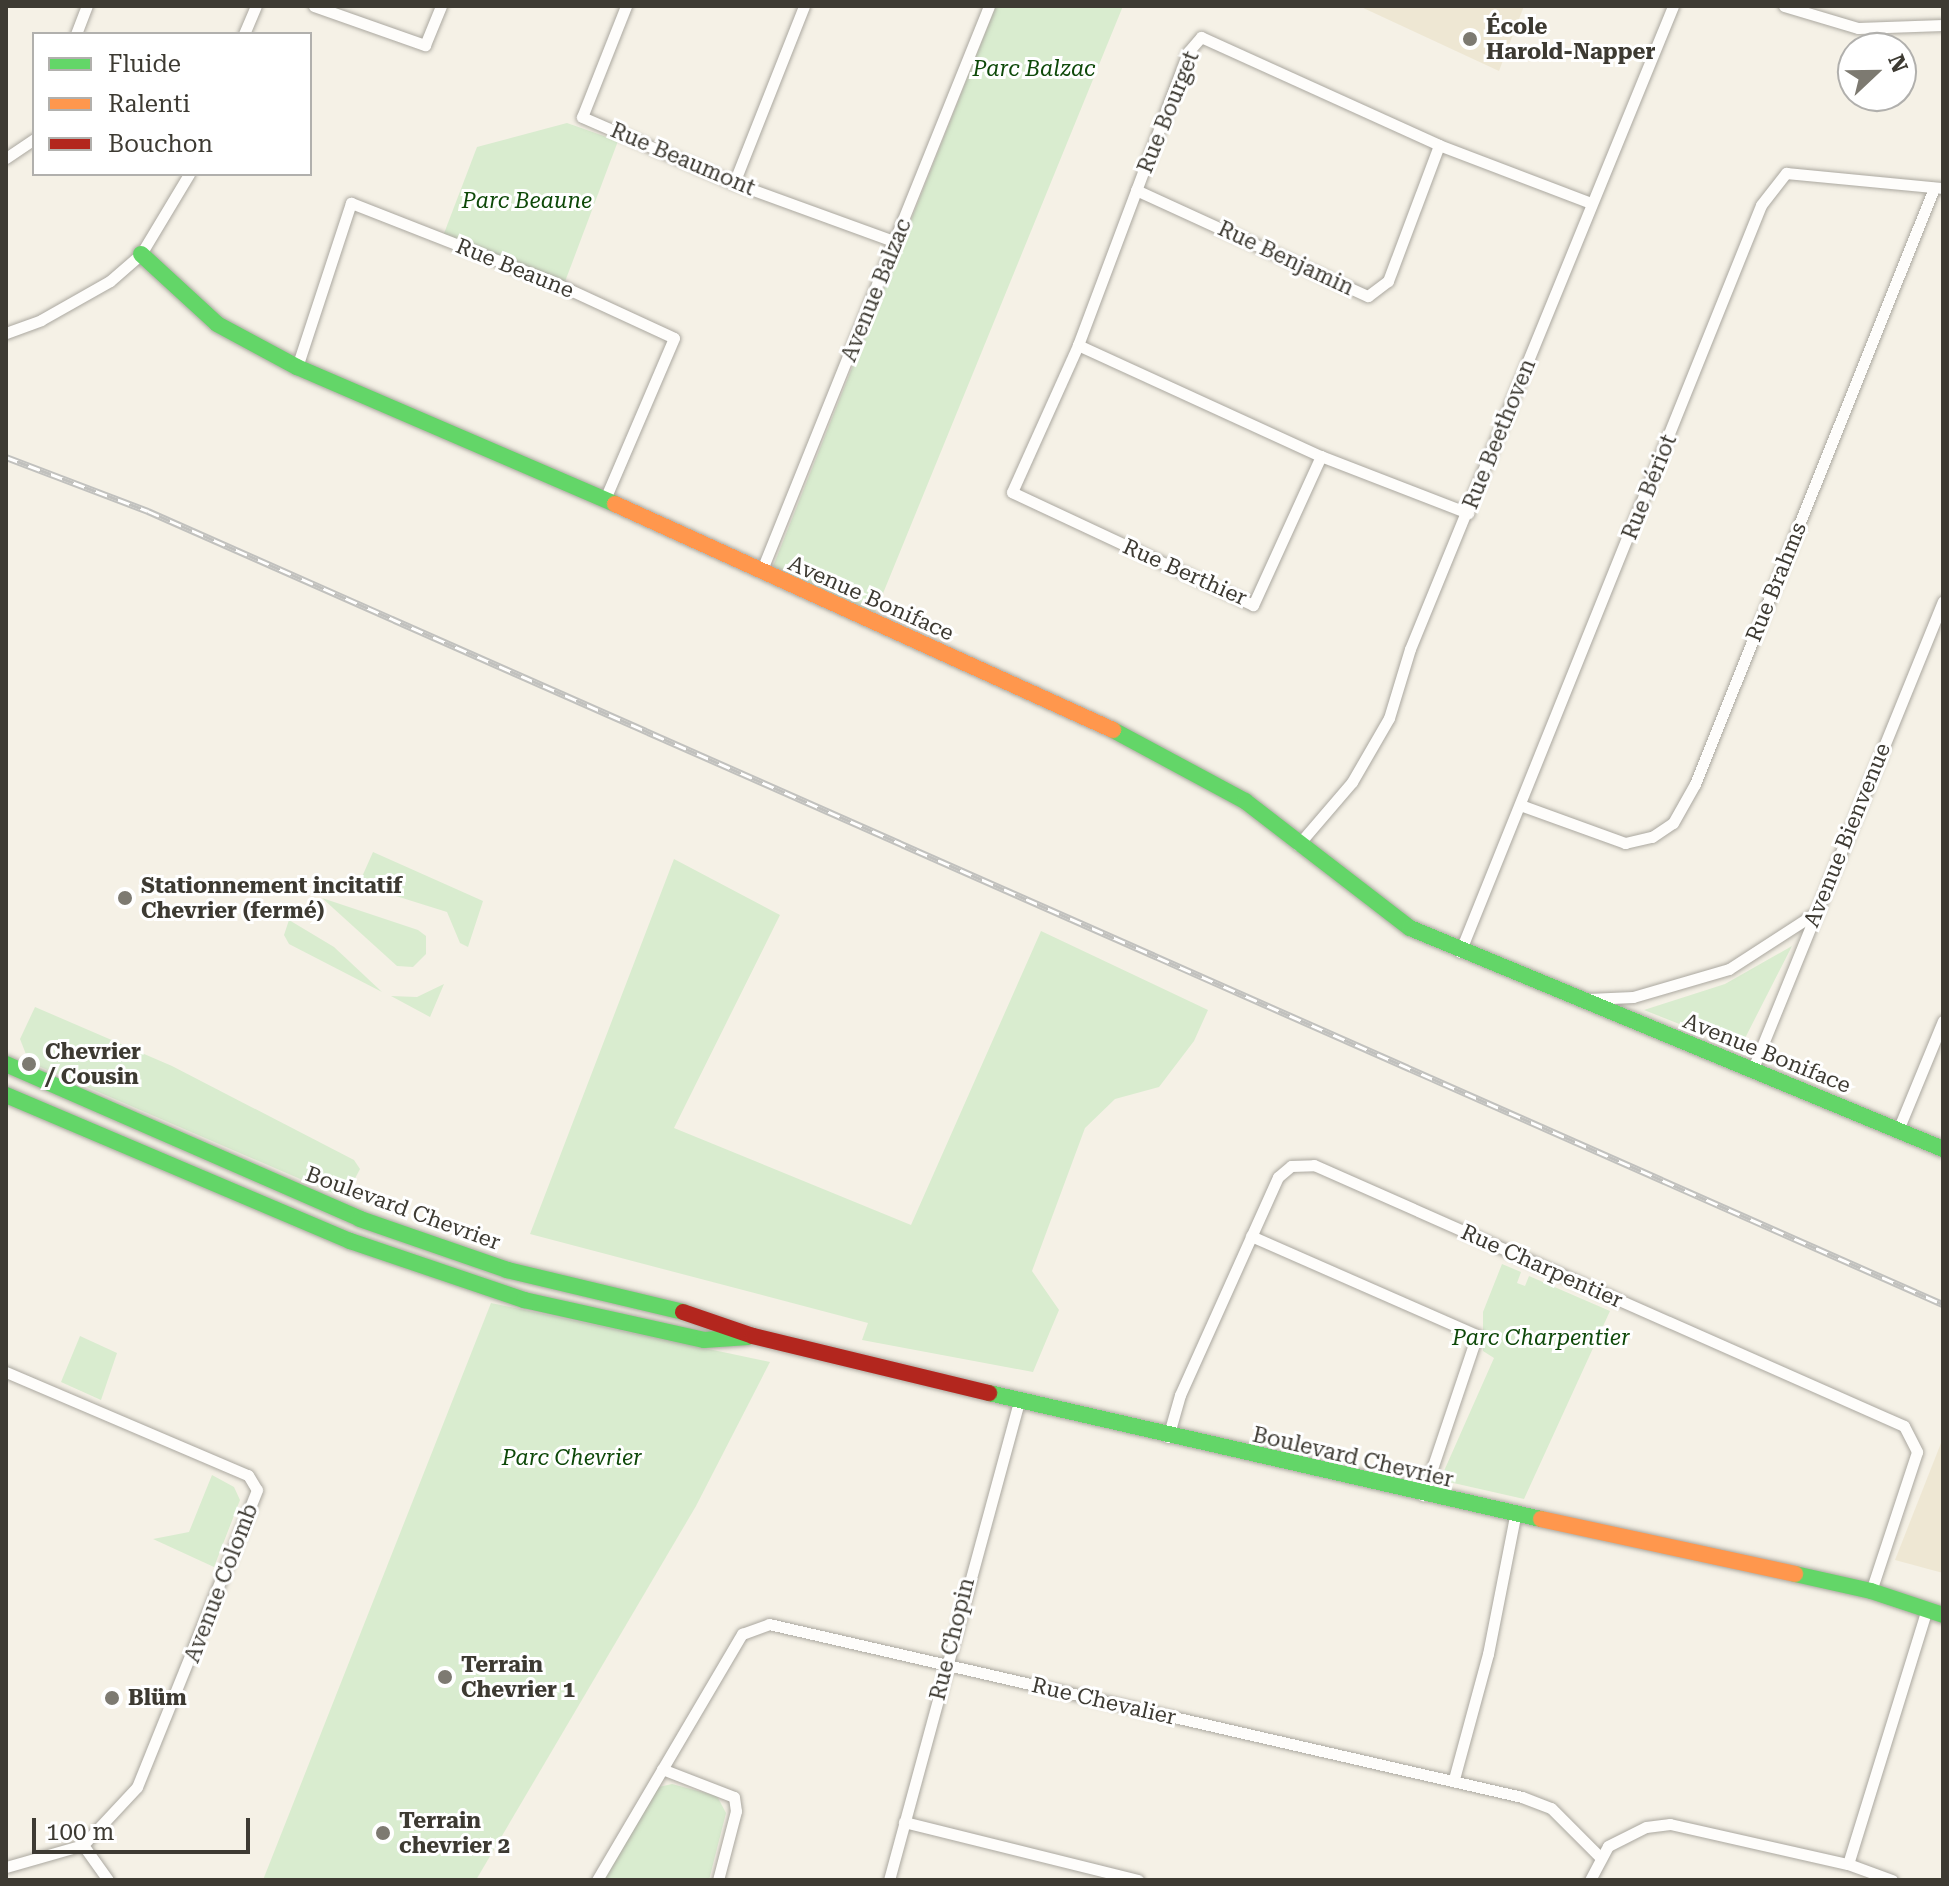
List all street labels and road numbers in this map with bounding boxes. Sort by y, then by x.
street label: Rue Bourget [1132,47,1204,177]
street label: Rue Beaumont [607,117,759,201]
street label: Avenue Balzac [835,215,917,365]
street label: Rue Benjamin [1214,215,1358,301]
street label: Rue Beaune [452,232,578,304]
street label: Rue Beethoven [1457,355,1541,513]
street label: Rue Bériot [1616,431,1682,543]
street label: Rue Brahms [1740,518,1812,646]
street label: Rue Berthier [1119,533,1251,611]
street label: Avenue Boniface [784,550,958,646]
street label: Avenue Bienvenue [1798,739,1896,931]
street label: Avenue Boniface [1679,1007,1855,1099]
street label: Boulevard Chevrier [302,1161,504,1255]
street label: Rue Charpentier [1457,1219,1627,1313]
street label: Boulevard Chevrier [1250,1421,1456,1493]
street label: Avenue Colomb [179,1500,263,1666]
street label: Rue Chopin [924,1575,980,1703]
street label: Rue Chevalier [1029,1672,1179,1730]

